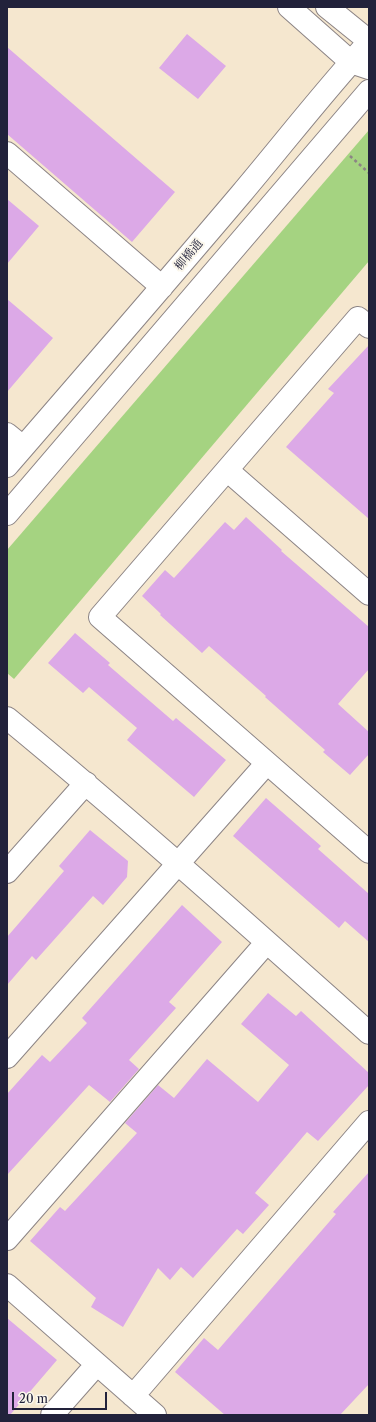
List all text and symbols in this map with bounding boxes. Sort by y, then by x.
street label: 柳橋通 [172,237,206,273]
scale bar [14,1384,109,1410]
text: 20 m [19,1391,48,1406]

